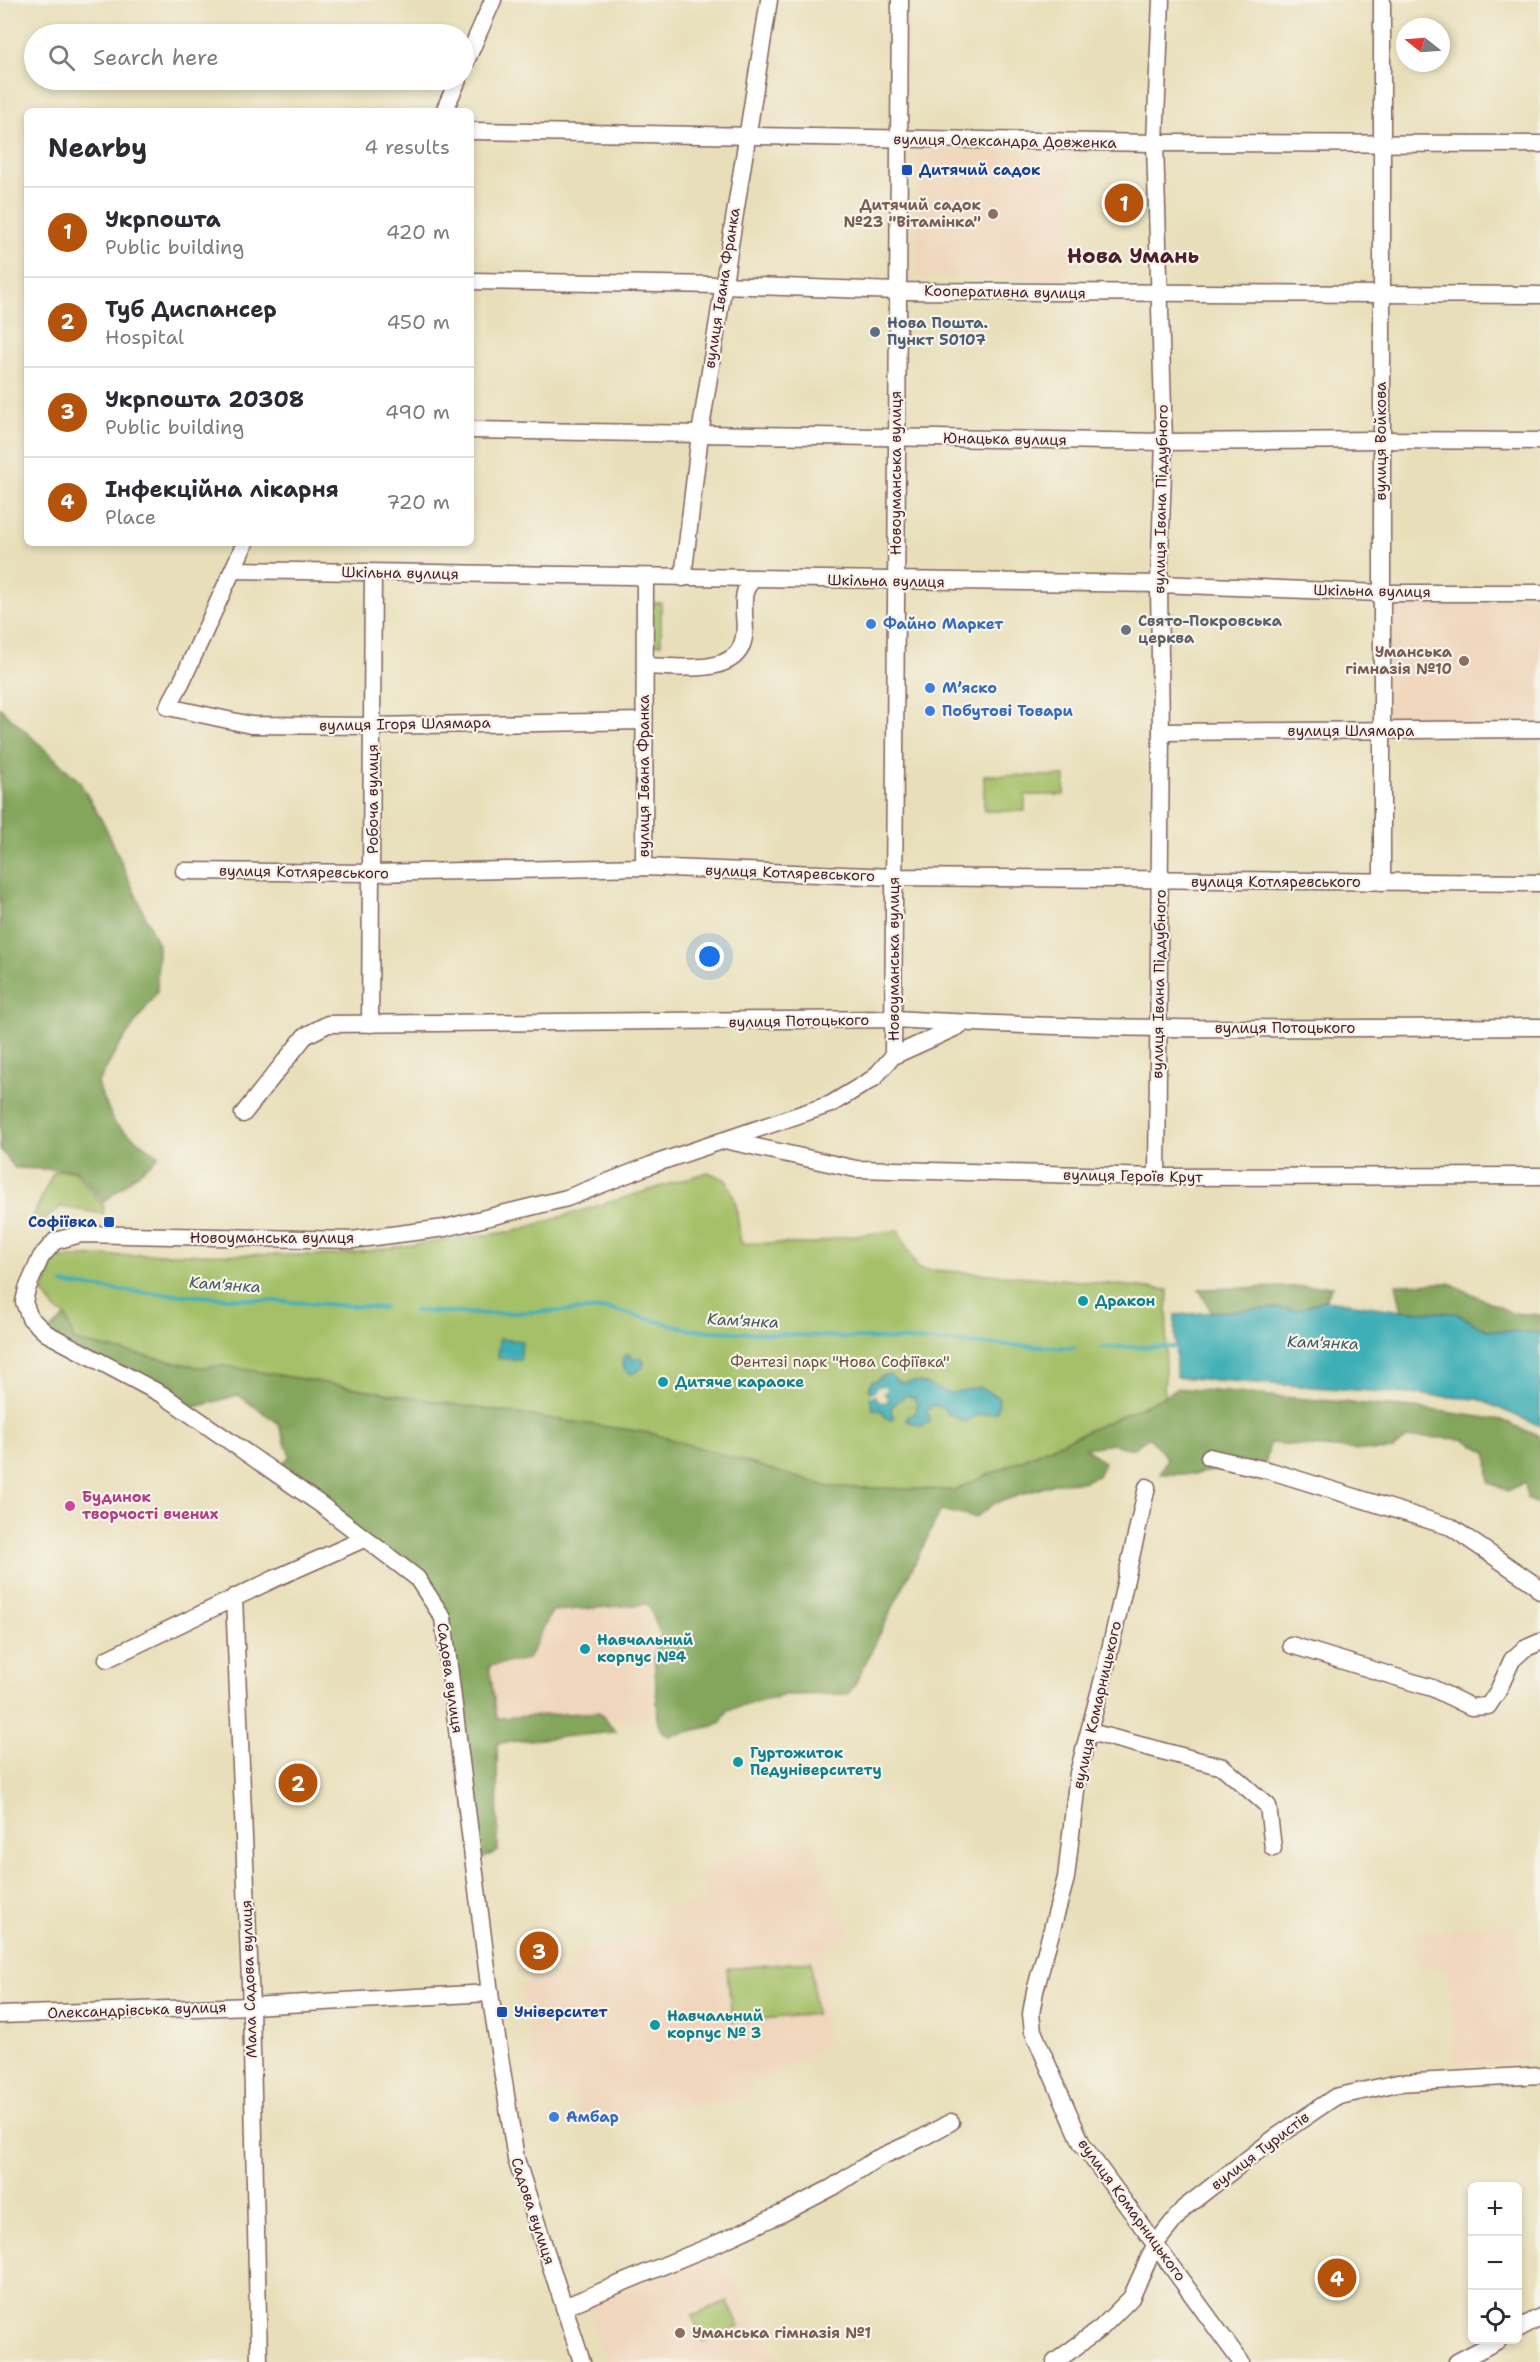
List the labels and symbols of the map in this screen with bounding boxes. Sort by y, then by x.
north arrow [1396,18,1450,72]
street label: вулиця Олександра Довженка [893,129,1118,153]
place label: Дитячий садок [919,160,1041,180]
marker: Дитячий садок [900,163,914,177]
pin: 1 [1104,180,1144,226]
place label: Дитячий садок №23 "Вітамінка" [843,195,982,232]
street label: вулиця Івана Франка [699,205,745,370]
marker: Дитячий садок №23 "Вітамінка" [986,207,1000,221]
district label: Нова Умань [1067,242,1199,270]
street label: Кооперативна вулиця [924,281,1086,303]
place label: Нова Пошта. Пункт 50107 [887,313,988,350]
marker: Нова Пошта. Пункт 50107 [868,325,882,339]
street label: вулиця Войкова [1371,381,1391,500]
street label: Новоуманська вулиця [886,391,906,555]
street label: вулиця Івана Піддубного [1149,404,1173,594]
street label: Юнацька вулиця [943,428,1067,450]
street label: Шкільна вулиця [341,562,459,584]
street label: Шкільна вулиця [827,570,945,592]
street label: Шкільна вулиця [1313,580,1431,602]
place label: Свято-Покровська церква [1138,611,1283,648]
place label: Файно Маркет [883,614,1003,634]
marker: Файно Маркет [864,617,878,631]
marker: Свято-Покровська церква [1119,623,1133,637]
place label: Уманська гімназія №10 [1345,642,1453,679]
marker: Уманська гімназія №10 [1457,654,1471,668]
place label: Мʼяско [942,678,997,698]
marker: Мʼяско [923,681,937,695]
street label: вулиця Івана Франка [634,694,654,857]
place label: Побутові Товари [942,701,1073,721]
marker: Побутові Товари [923,704,937,718]
street label: вулиця Ігоря Шлямара [319,712,492,735]
street label: вулиця Шлямара [1288,721,1415,741]
street label: Робоча вулиця [363,744,383,854]
street label: вулиця Котляревського [705,860,875,886]
street label: вулиця Котляревського [219,861,389,883]
street label: вулиця Котляревського [1191,872,1361,892]
street label: Новоуманська вулиця [884,877,904,1041]
street label: вулиця Івана Піддубного [1147,889,1171,1079]
your location [695,942,724,971]
street label: вулиця Потоцького [729,1010,869,1032]
street label: вулиця Потоцького [1215,1018,1355,1038]
street label: вулиця Героїв Крут [1063,1165,1203,1187]
place label: Софіївка [28,1212,98,1232]
marker: Софіївка [102,1215,116,1229]
street label: Новоуманська вулиця [190,1228,354,1248]
water label: Кам'янка [188,1272,262,1297]
place label: Дракон [1095,1291,1155,1311]
marker: Дракон [1076,1294,1090,1308]
water label: Кам'янка [706,1308,780,1333]
water label: Кам'янка [1287,1331,1359,1354]
park label: Фентезі парк "Нова Софіївка" [730,1352,950,1372]
place label: Дитяче караоке [675,1372,804,1392]
marker: Дитяче караоке [656,1375,670,1389]
place label: Будинок творчості вчених [82,1487,219,1524]
marker: Будинок творчості вчених [63,1499,77,1513]
street label: вулиця Комарницького [1068,1619,1126,1791]
street label: Садова вулиця [432,1621,468,1735]
place label: Навчальний корпус №4 [597,1630,694,1667]
marker: Навчальний корпус №4 [578,1642,592,1656]
place label: Гуртожиток Педуніверситету [750,1743,882,1780]
marker: Гуртожиток Педуніверситету [731,1755,745,1769]
pin: 2 [278,1760,318,1806]
street label: Мала Садова вулиця [236,1900,262,2058]
pin: 3 [520,1928,558,1974]
street label: Олександрівська вулиця [47,1997,227,2023]
place label: Університет [514,2002,608,2022]
marker: Університет [495,2005,509,2019]
place label: Навчальний корпус № 3 [667,2006,764,2043]
marker: Навчальний корпус № 3 [648,2018,662,2032]
place label: Амбар [566,2107,619,2127]
street label: вулиця Туристів [1207,2107,1313,2195]
marker: Амбар [547,2110,561,2124]
street label: вулиця Комарницького [1073,2135,1191,2285]
street label: Садова вулиця [506,2155,560,2267]
pin: 4 [1318,2256,1356,2300]
place label: Уманська гімназія №1 [692,2323,871,2343]
marker: Уманська гімназія №1 [673,2326,687,2340]

